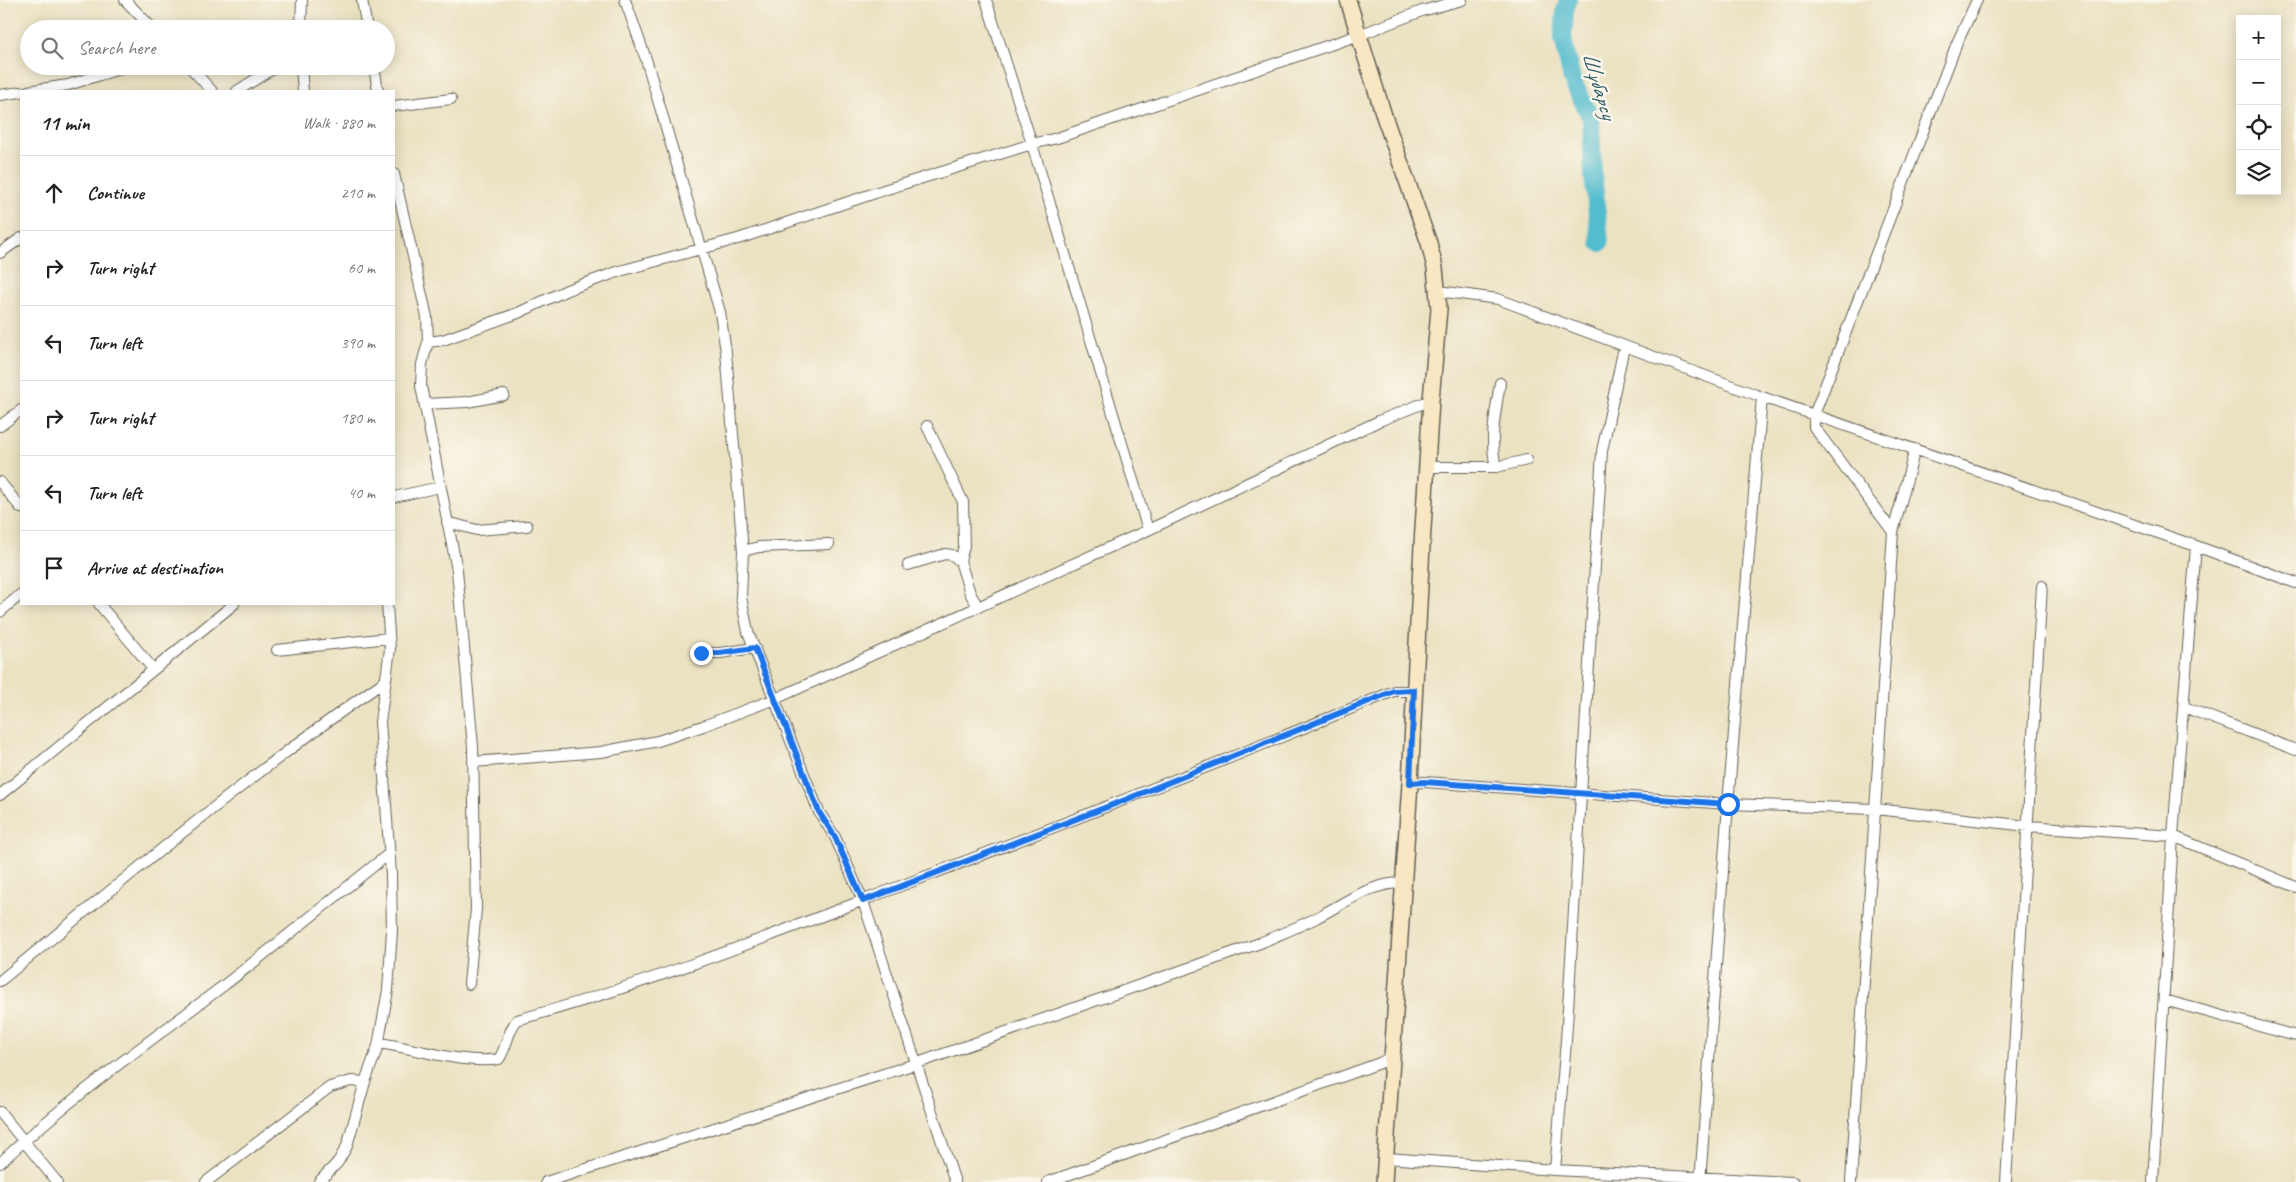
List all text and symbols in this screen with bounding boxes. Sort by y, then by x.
map controls [2236,15,2281,195]
button: + [2236,15,2281,60]
search box [20,20,395,75]
icon: search [38,34,66,62]
text: Search here [78,36,155,60]
water label: Шұбарсу [1576,49,1623,125]
button: − [2236,60,2281,105]
button: locate [2236,105,2281,150]
text: 11 min [40,110,90,136]
text: Walk · 880 m [303,113,375,133]
button: layers [2236,150,2281,195]
icon: ahead [40,179,68,207]
text: Continue [87,181,144,205]
text: 210 m [341,183,375,203]
icon: right [40,254,68,282]
text: Turn right [87,256,154,280]
text: 60 m [348,258,375,278]
icon: left [40,329,68,357]
text: Turn left [87,331,142,355]
text: 390 m [341,333,375,353]
icon: right [40,404,68,432]
text: Turn right [87,406,154,430]
text: 180 m [341,408,375,428]
icon: left [40,479,68,507]
text: Turn left [87,481,142,505]
text: 40 m [348,483,375,503]
icon: arrive [40,554,68,582]
text: Arrive at destination [87,556,223,580]
route end [690,642,713,665]
route start [1717,793,1740,816]

